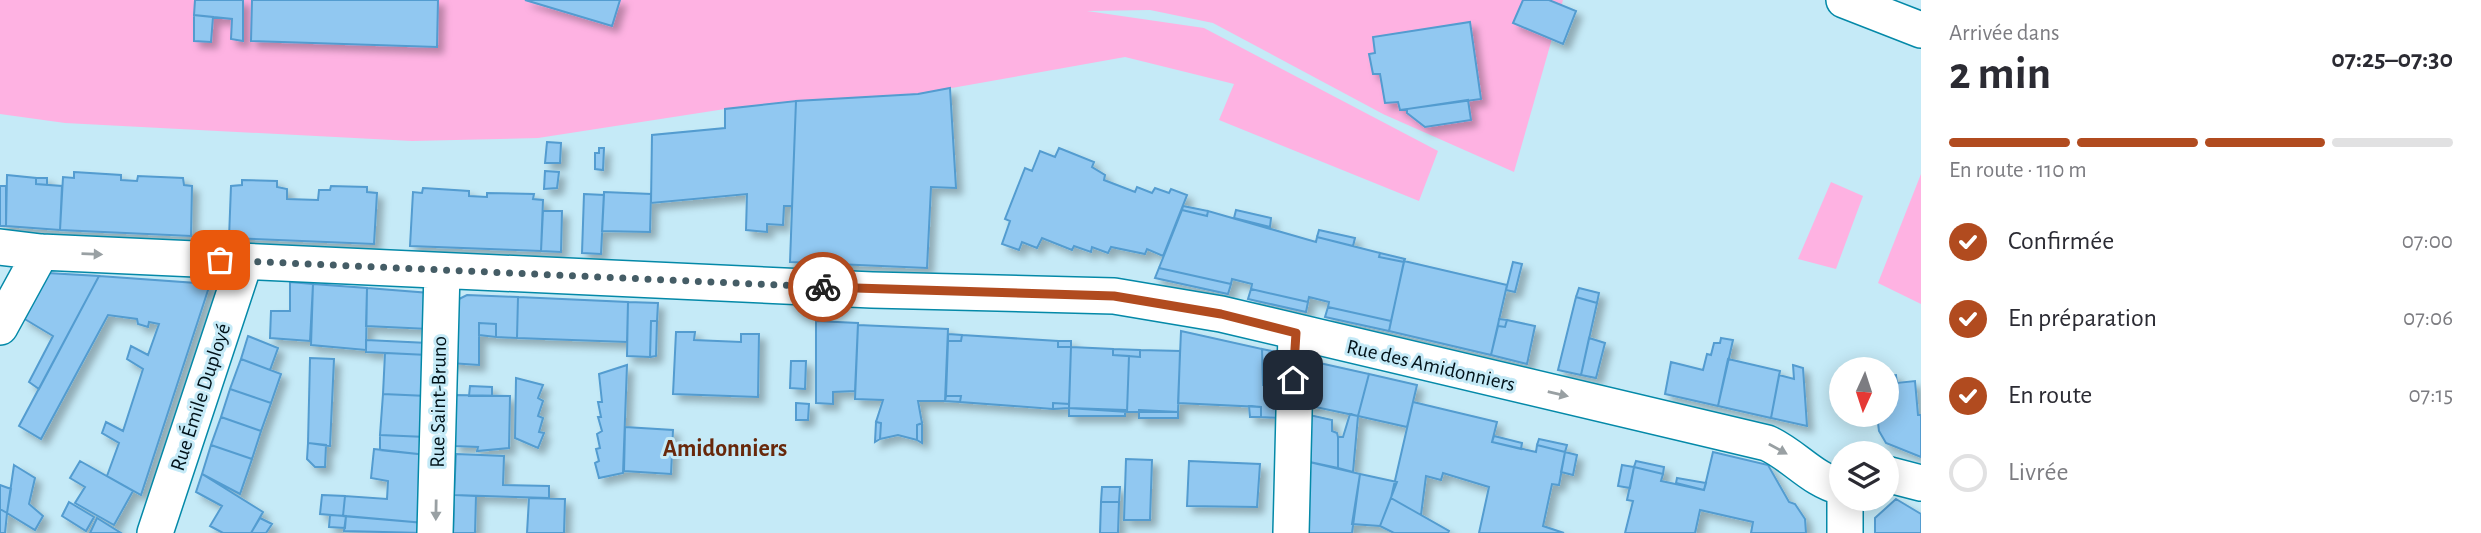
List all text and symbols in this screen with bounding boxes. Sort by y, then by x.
text: Arrivée dans [1949,22,2060,45]
text: 07:25–07:30 [2331,46,2453,72]
text: 2 min [1949,51,2051,97]
text: En route · 110 m [1949,159,2087,182]
icon: check [1949,223,1987,261]
text: Confirmée [2008,228,2114,254]
pin [190,230,250,290]
text: 07:00 [2402,230,2453,253]
icon: bag [201,241,239,279]
one-way arrow [82,249,104,260]
courier [788,252,858,322]
icon: bike [804,268,842,306]
icon: check [1949,300,1987,338]
text: En préparation [2008,305,2157,331]
text: 07:06 [2403,307,2453,330]
street label: Rue Émile Duployé [165,320,234,474]
street label: Rue Saint-Bruno [427,336,450,468]
street label: Rue des Amidonniers [1345,336,1517,395]
pin [1263,350,1323,410]
north arrow [1829,357,1899,427]
map controls [1829,357,1899,511]
icon: home [1274,361,1312,399]
icon: check [1949,377,1987,415]
text: En route [2008,382,2092,408]
text: 07:15 [2408,384,2453,407]
one-way arrow [1547,389,1569,400]
district label: Amidonniers [663,437,787,461]
button: layers [1829,441,1899,511]
one-way arrow [1768,443,1788,455]
text: Livrée [2008,459,2068,485]
one-way arrow [430,500,441,522]

